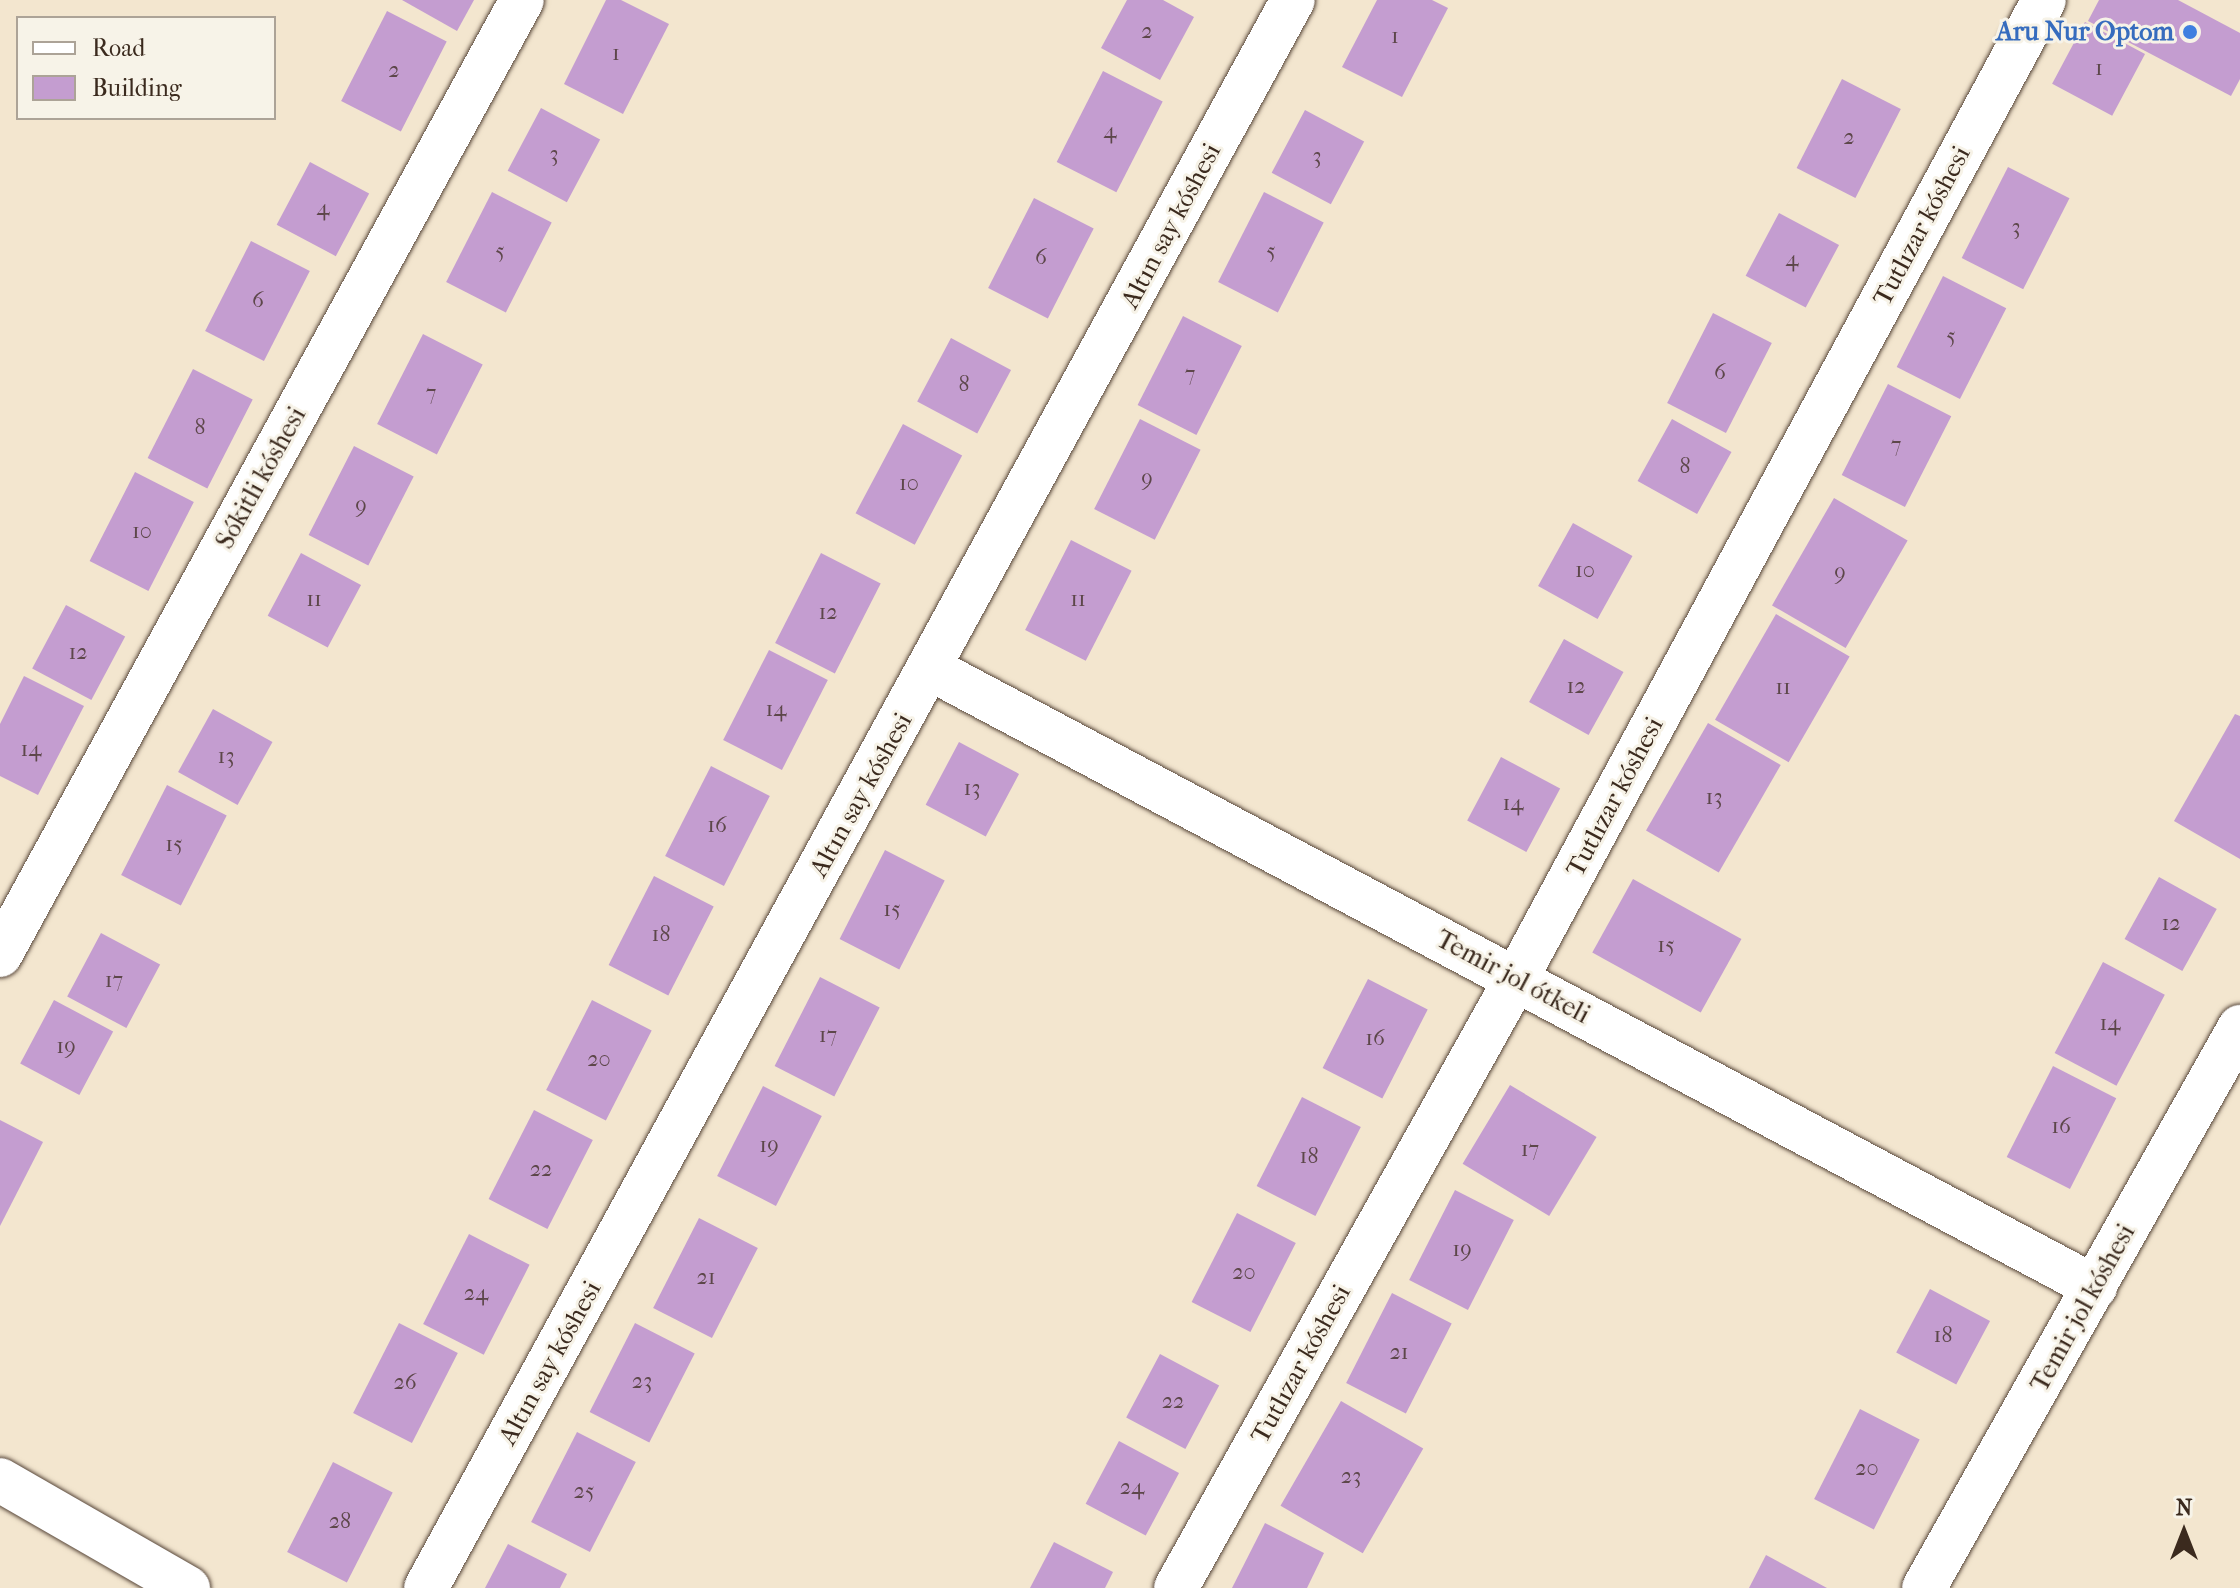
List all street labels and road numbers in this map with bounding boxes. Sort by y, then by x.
street label: Altın say kóshesi [1114,138,1228,314]
street label: Tutlızar kóshesi [1867,141,1977,311]
street label: Sókitli kóshesi [209,402,313,554]
street label: Altın say kóshesi [803,708,919,882]
street label: Tutlızar kóshesi [1560,712,1670,882]
street label: Temir jol ótkeli [1431,923,1595,1031]
street label: Temir jol kóshesi [2024,1219,2142,1397]
street label: Altın say kóshesi [492,1276,608,1450]
street label: Tutlızar kóshesi [1245,1279,1357,1449]

